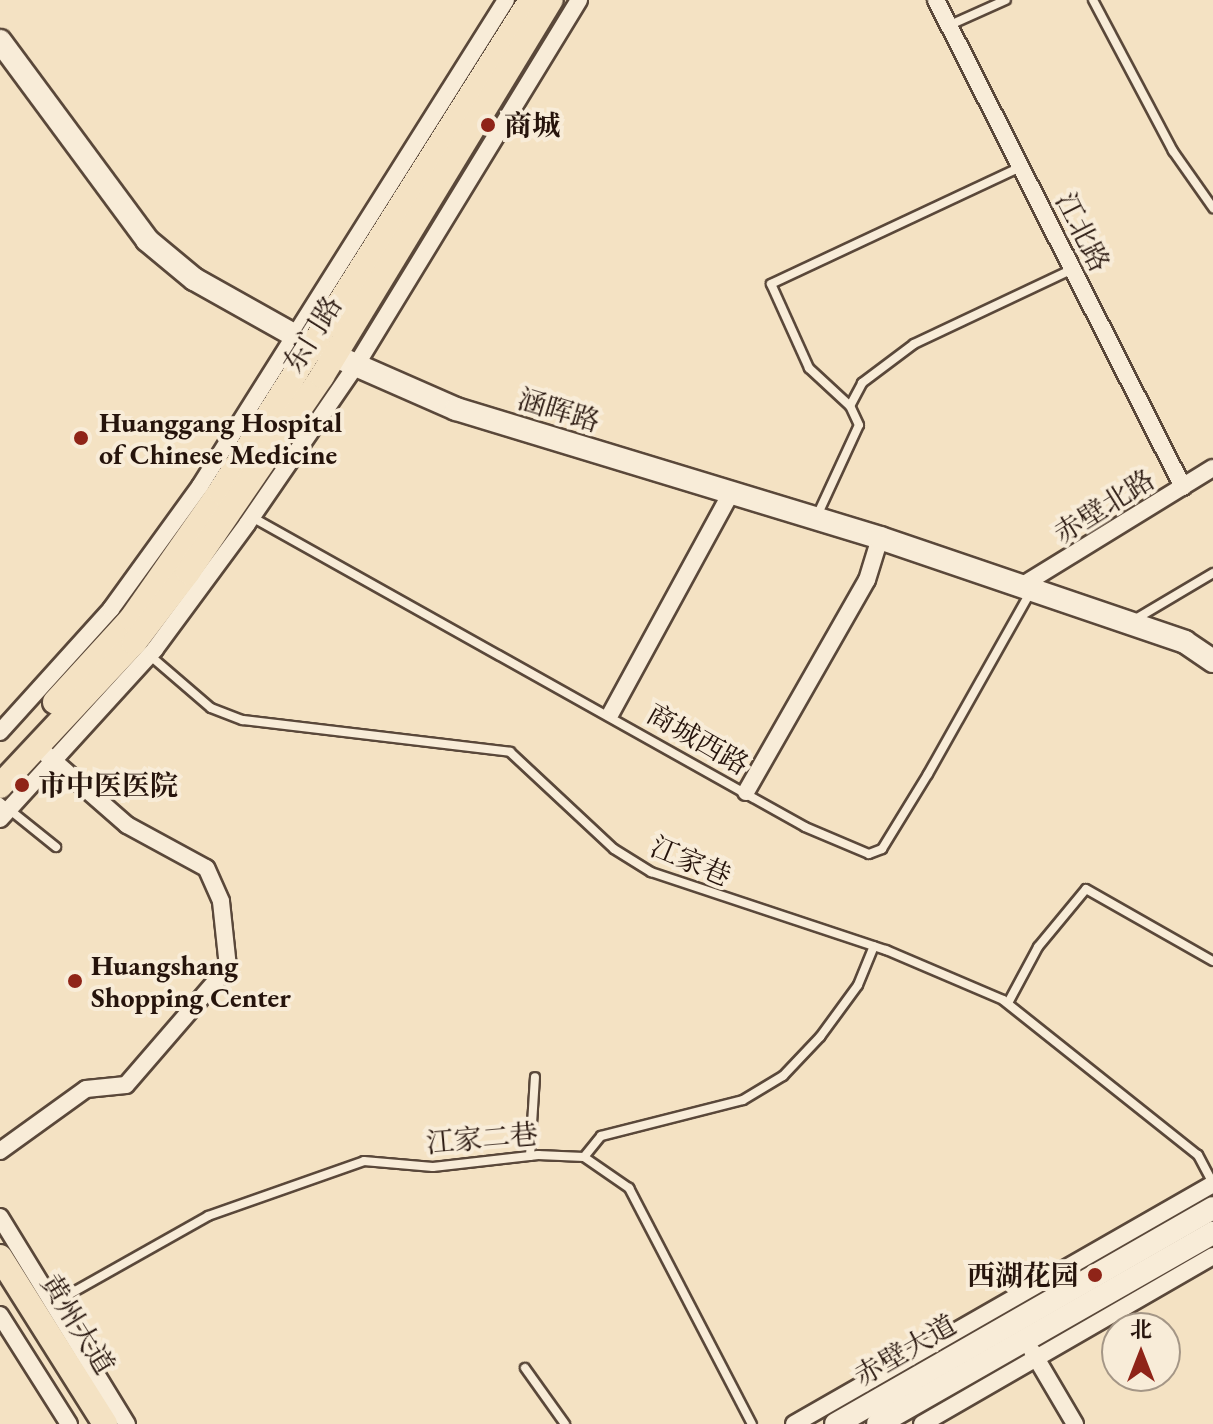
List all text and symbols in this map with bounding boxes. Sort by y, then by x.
place label: 商城 [504,108,560,142]
marker: 商城 [479,116,497,134]
street label: 江北路 [1049,187,1117,277]
street label: 东门路 [275,289,349,379]
street label: 涵晖路 [514,382,604,438]
place label: Huanggang Hospital of Chinese Medicine [99,405,342,471]
marker: Huanggang Hospital of Chinese Medicine [70,427,92,449]
street label: 赤壁北路 [1048,462,1160,550]
street label: 商城西路 [641,696,755,782]
place label: 市中医医院 [38,768,178,802]
marker: 市中医医院 [13,776,31,794]
street label: 江家巷 [646,829,736,893]
place label: Huangshang Shopping Center [91,948,291,1014]
marker: Huangshang Shopping Center [66,972,84,990]
street label: 江家二巷 [425,1116,539,1160]
place label: 西湖花园 [967,1258,1079,1292]
marker: 西湖花园 [1086,1266,1104,1284]
street label: 黄州大道 [34,1268,122,1380]
street label: 赤壁大道 [848,1307,962,1393]
north arrow [1101,1312,1181,1392]
text: 北 [1130,1315,1152,1344]

